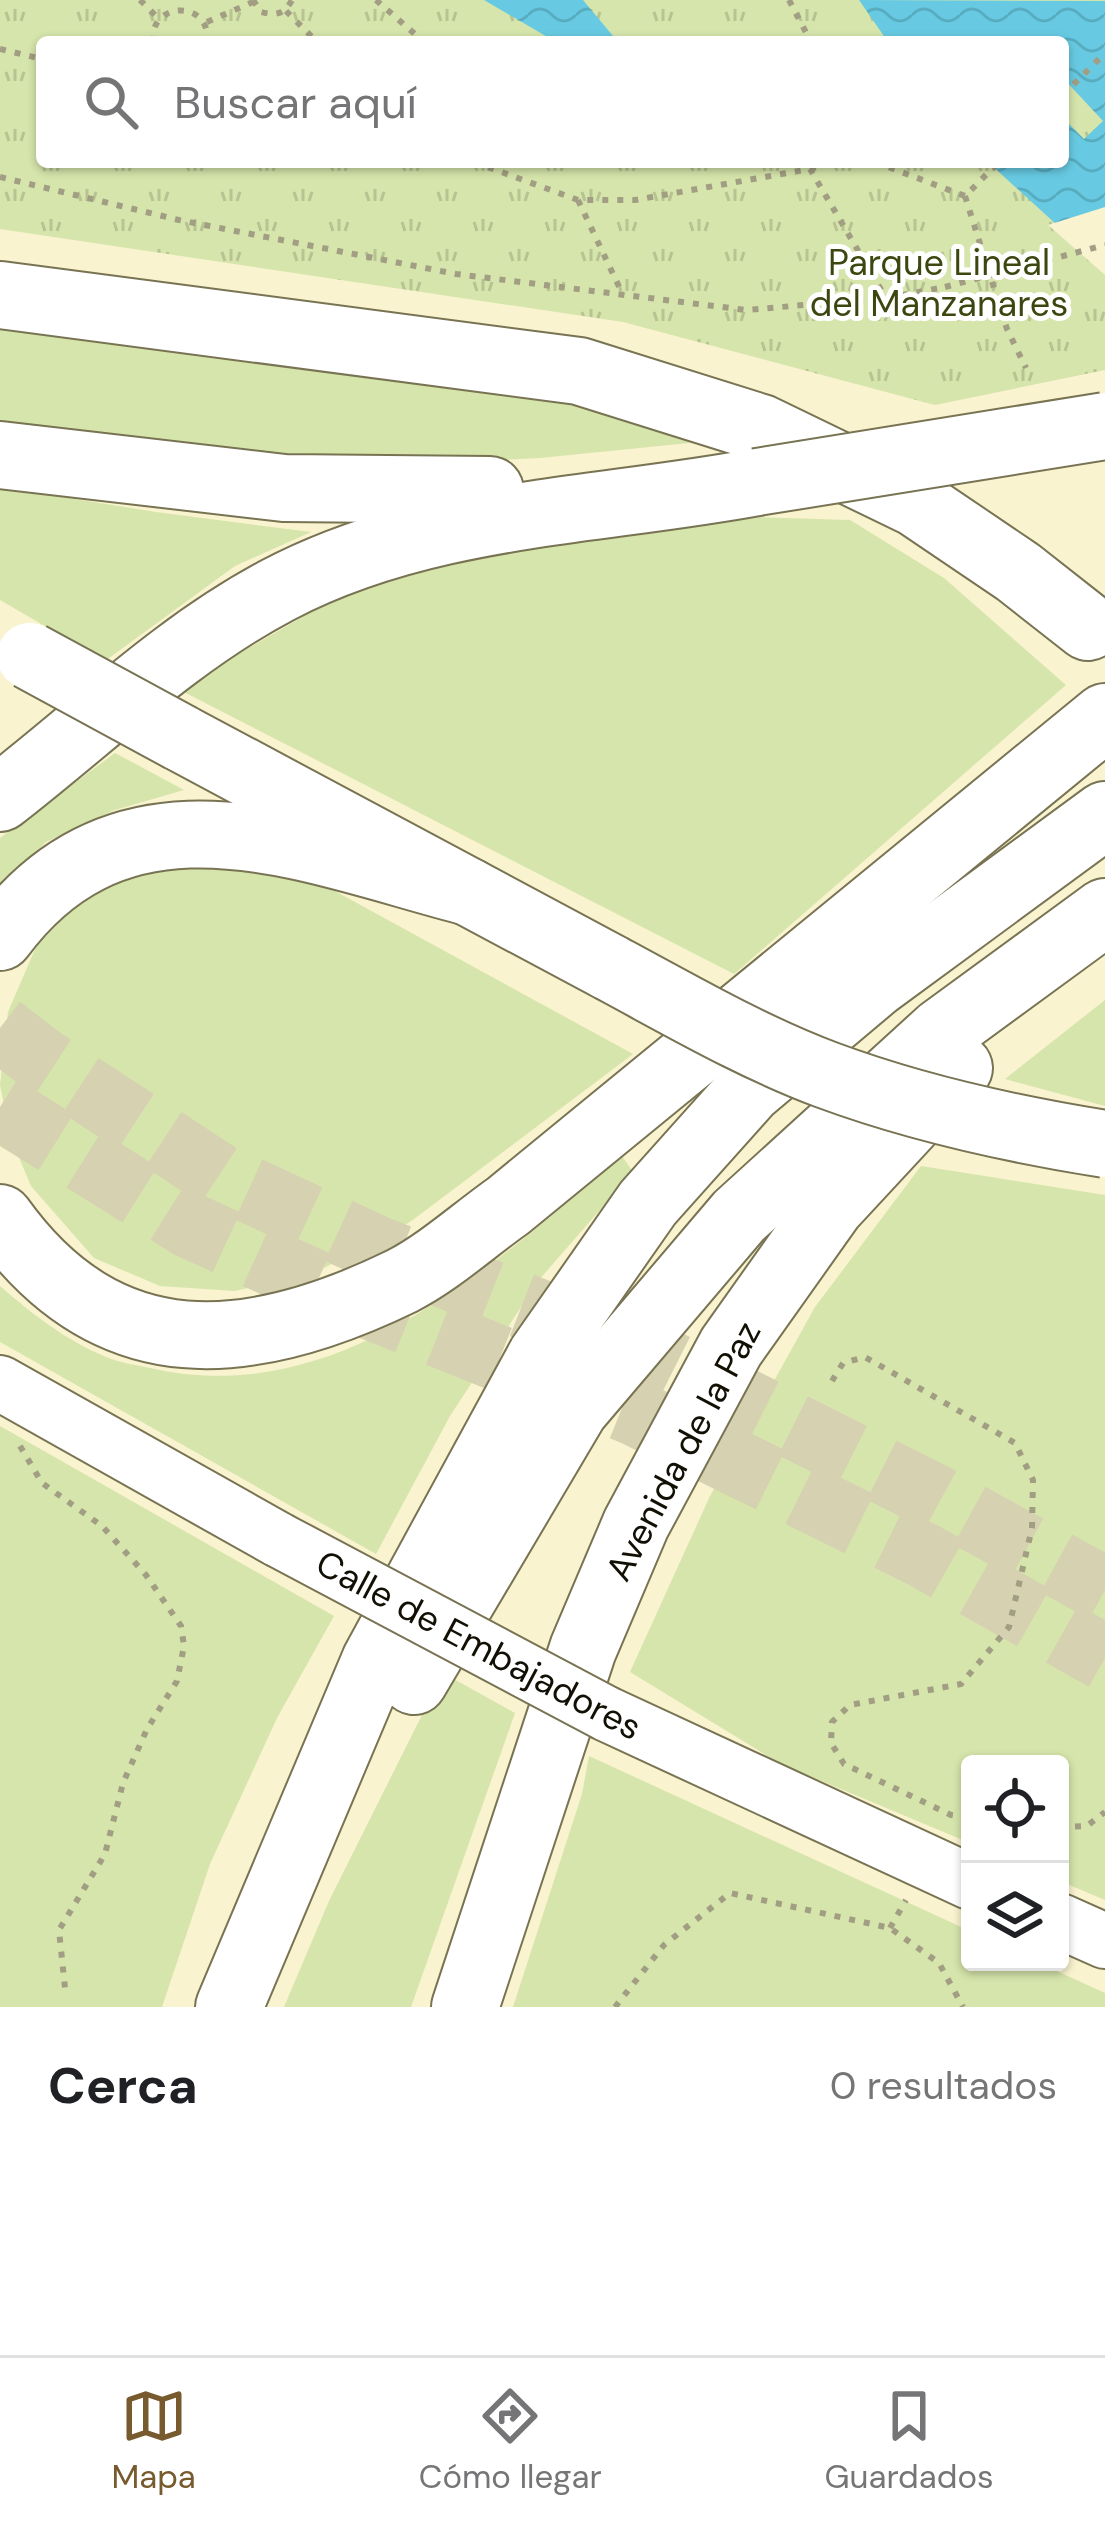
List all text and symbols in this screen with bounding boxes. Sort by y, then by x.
search box [36,36,1069,168]
icon: search [78,69,144,135]
text: Buscar aquí [174,73,417,132]
park label: Parque Lineal del Manzanares [810,239,1068,327]
street label: Avenida de la Paz [595,1313,771,1589]
street label: Calle de Embajadores [308,1539,650,1751]
map controls [961,1755,1069,1971]
button: locate [961,1755,1069,1863]
button: layers [961,1863,1069,1971]
text: Cerca [48,2052,198,2119]
text: 0 resultados [830,2060,1057,2111]
tab: Mapa [111,2383,196,2498]
tab: Cómo llegar [419,2383,602,2498]
tab: Guardados [825,2383,994,2498]

